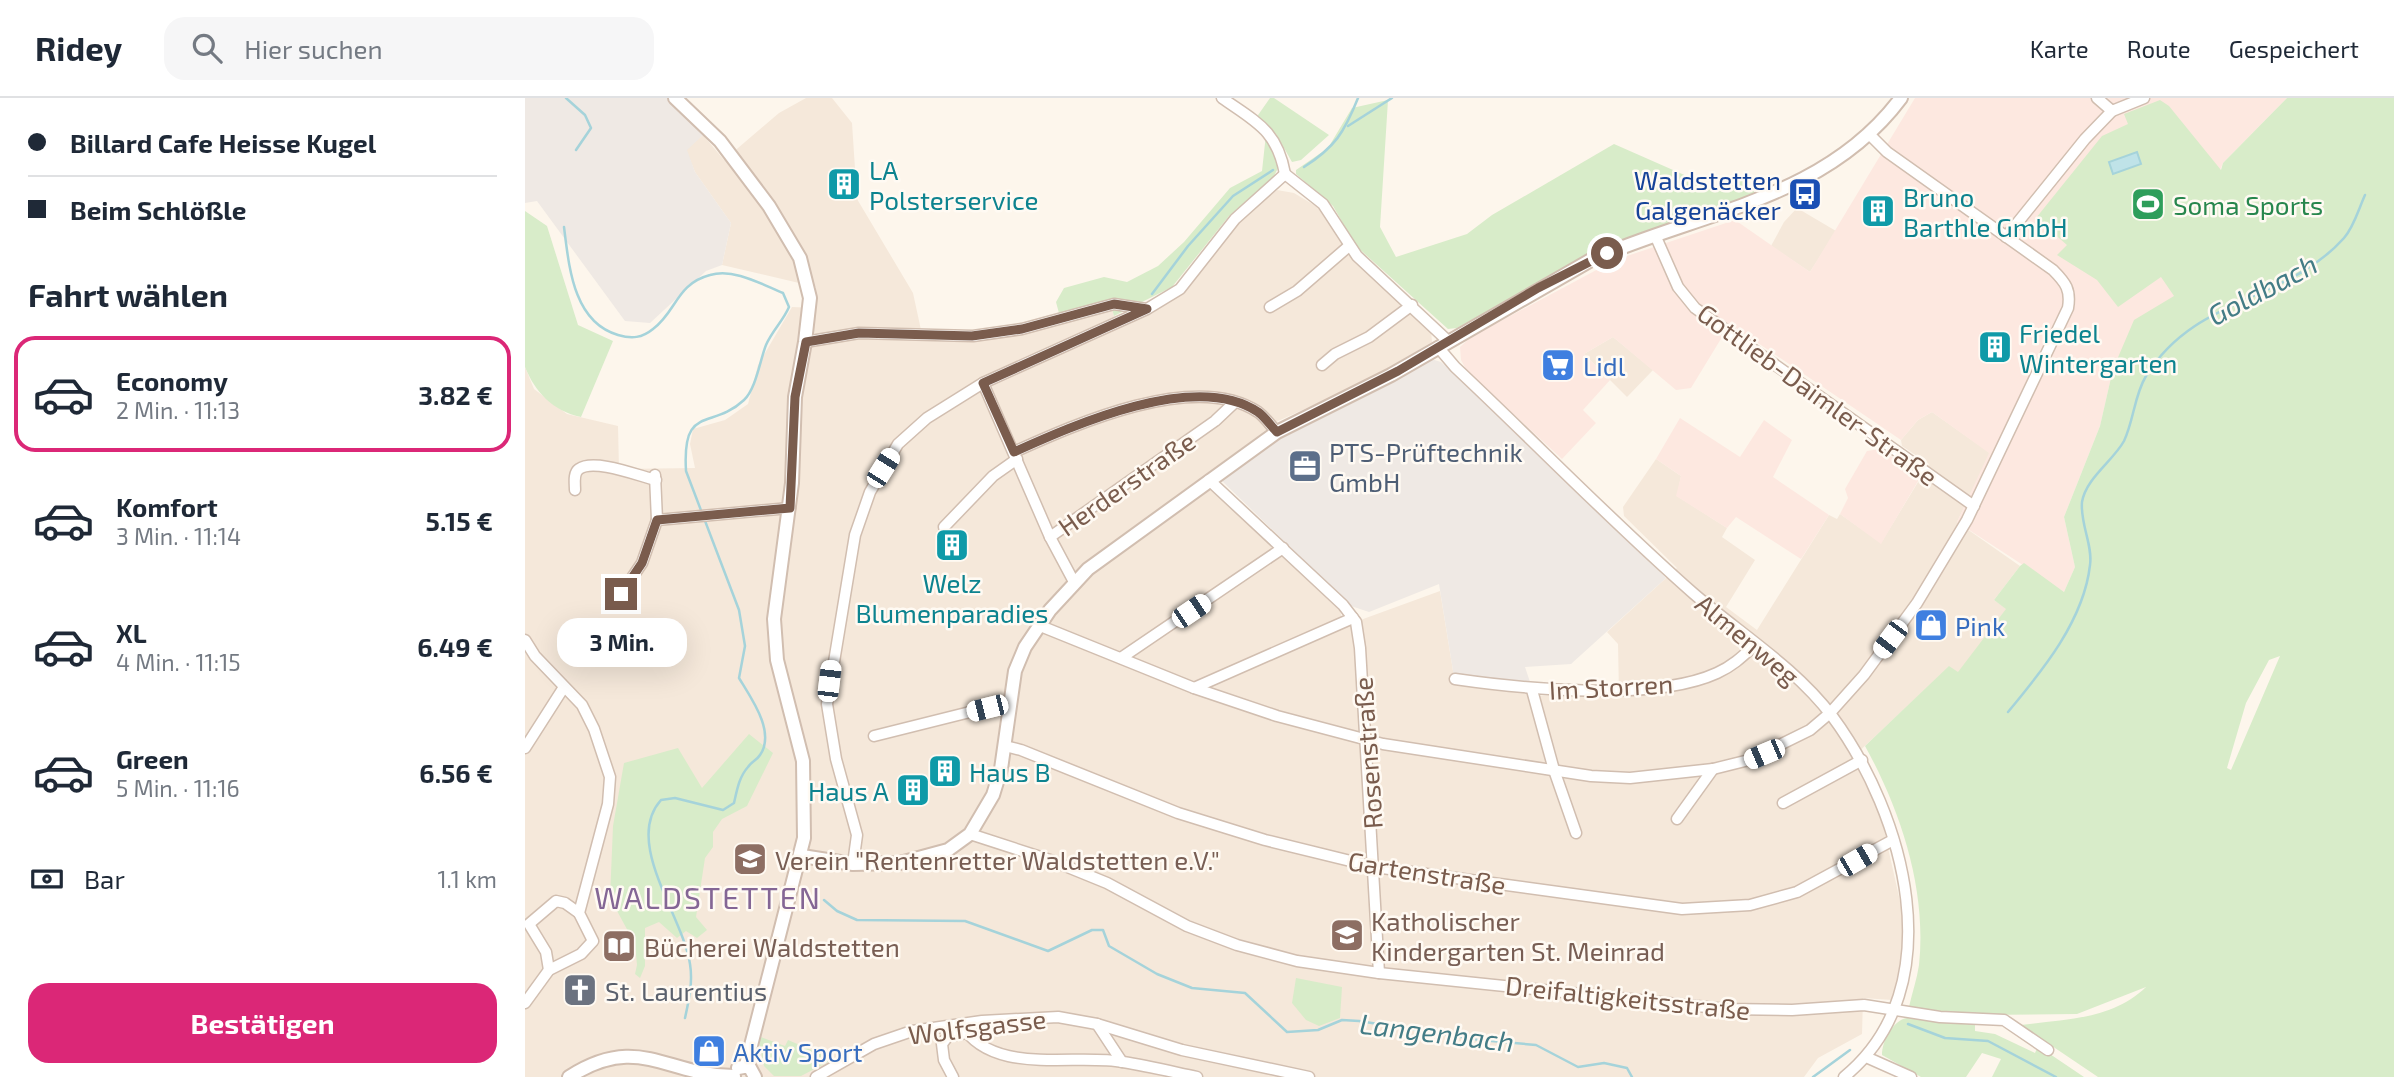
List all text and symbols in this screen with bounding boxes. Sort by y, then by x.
search box [164,17,654,80]
text: Ridey [35,28,122,68]
icon: search [188,29,226,67]
text: Hier suchen [244,33,383,64]
text: Karte [2030,34,2089,63]
text: Route [2127,34,2191,63]
text: Gespeichert [2229,34,2359,63]
text: Billard Cafe Heisse Kugel [70,127,376,158]
place label: LA Polsterservice [869,154,1038,215]
place label: Waldstetten Galgenäcker [1634,164,1781,225]
building icon: LA Polsterservice [825,165,863,203]
bus stop icon: Waldstetten Galgenäcker [1786,175,1824,213]
place label: Bruno Barthle GmbH [1903,181,2068,242]
sports icon: Soma Sports [2129,185,2167,223]
place label: Soma Sports [2173,189,2323,220]
building icon: Bruno Barthle GmbH [1859,192,1897,230]
text: Beim Schlößle [70,194,246,225]
route start [1591,237,1623,269]
water label: Goldbach [2201,246,2323,332]
text: Fahrt wählen [28,275,228,313]
street label: Gottlieb-Daimler-Straße [1692,296,1944,492]
place label: Friedel Wintergarten [2019,317,2177,378]
building icon: Friedel Wintergarten [1976,328,2014,366]
supermarket icon: Lidl [1539,346,1577,384]
place label: Lidl [1583,350,1626,381]
icon: car [32,363,95,426]
text: Economy [116,365,228,396]
text: 3.82 € [418,379,493,410]
text: 2 Min. · 11:13 [116,396,240,424]
street label: Herderstraße [1052,424,1200,542]
place label: PTS-Prüftechnik GmbH [1329,436,1523,497]
car [863,445,904,491]
office icon: PTS-Prüftechnik GmbH [1286,447,1324,485]
icon: car [32,489,95,552]
text: Komfort [116,491,218,522]
text: 5.15 € [426,505,493,536]
text: 3 Min. · 11:14 [116,522,241,550]
building icon: Welz Blumenparadies [933,526,971,564]
place label: Welz Blumenparadies [855,567,1049,628]
route end [605,578,637,610]
street label: Almenweg [1690,587,1806,691]
car [1168,591,1215,631]
shop icon: Pink [1912,606,1950,644]
place label: Pink [1955,610,2005,641]
icon: car [32,615,95,678]
car [1869,616,1912,662]
text: XL [116,617,147,648]
callout: 3 Min. [556,618,686,668]
text: 3 Min. [590,628,654,656]
text: 6.49 € [417,631,493,662]
text: 4 Min. · 11:15 [116,648,241,676]
car [817,659,842,703]
street label: Im Storren [1548,667,1674,705]
street label: Rosenstraße [1346,676,1388,830]
car [965,693,1010,723]
car [1741,736,1788,772]
icon: car [32,741,95,804]
text: Green [116,743,189,774]
building icon: Haus B [926,752,964,790]
place label: Haus B [969,756,1051,787]
text: 6.56 € [419,757,493,788]
building icon: Haus A [894,771,932,809]
text: 5 Min. · 11:16 [116,774,240,802]
place label: Haus A [808,775,889,806]
school or university icon: Verein "Rentenretter Waldstetten e.V." [731,840,769,878]
car [1834,840,1881,880]
place label: Verein "Rentenretter Waldstetten e.V." [775,844,1220,875]
street label: Gartenstraße [1346,844,1508,900]
icon: cash [28,860,66,898]
text: Bar [84,863,125,894]
text: 1.1 km [437,865,497,893]
district label: WALDSTETTEN [594,879,822,915]
place label: Katholischer Kindergarten St. Meinrad [1371,905,1665,966]
school or university icon: Katholischer Kindergarten St. Meinrad [1328,916,1366,954]
library icon: Bücherei Waldstetten [600,927,638,965]
place label: Bücherei Waldstetten [644,931,900,962]
street label: Dreifaltigkeitsstraße [1504,969,1752,1025]
church icon: St. Laurentius [561,971,599,1009]
place label: St. Laurentius [605,975,767,1006]
button: Bestätigen [28,983,497,1063]
street label: Wolfsgasse [906,1002,1048,1050]
water label: Langenbach [1358,1006,1516,1058]
shop icon: Aktiv Sport [690,1032,728,1070]
place label: Aktiv Sport [733,1036,863,1067]

